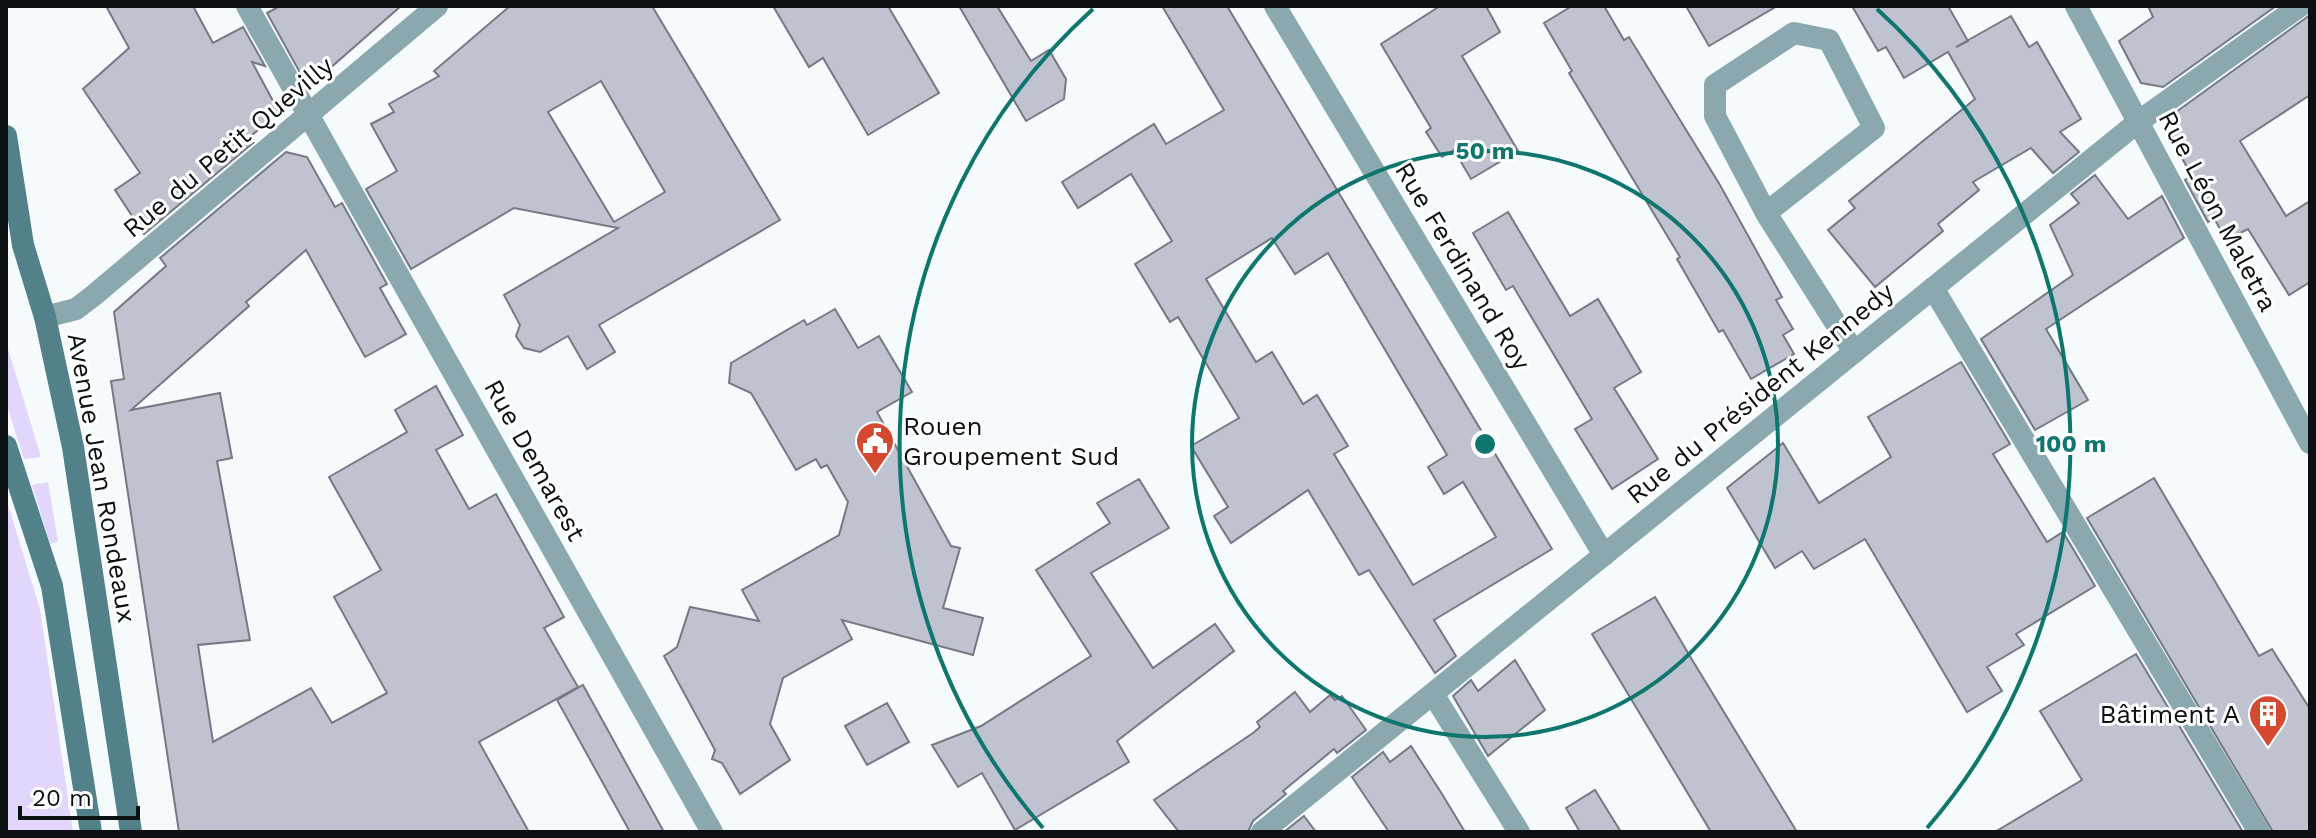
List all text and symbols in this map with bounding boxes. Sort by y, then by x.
street label: Rue du Petit Quevilly [117,50,340,244]
street label: Rue Léon Maletra [2152,106,2284,317]
text: 50 m [1456,137,1514,165]
street label: Rue Ferdinand Roy [1389,157,1537,376]
street label: Rue du Président Kennedy [1621,276,1900,510]
street label: Avenue Jean Rondeaux [62,331,142,625]
street label: Rue Demarest [478,374,592,546]
place label: Rouen Groupement Sud [903,411,1119,471]
public building icon: Rouen Groupement Sud [854,420,896,475]
centre of rings [1471,430,1499,458]
text: 100 m [2036,430,2106,458]
building icon: Bâtiment A [2247,693,2289,748]
place label: Bâtiment A [2099,699,2240,729]
scale bar [20,770,138,820]
text: 20 m [32,784,92,812]

